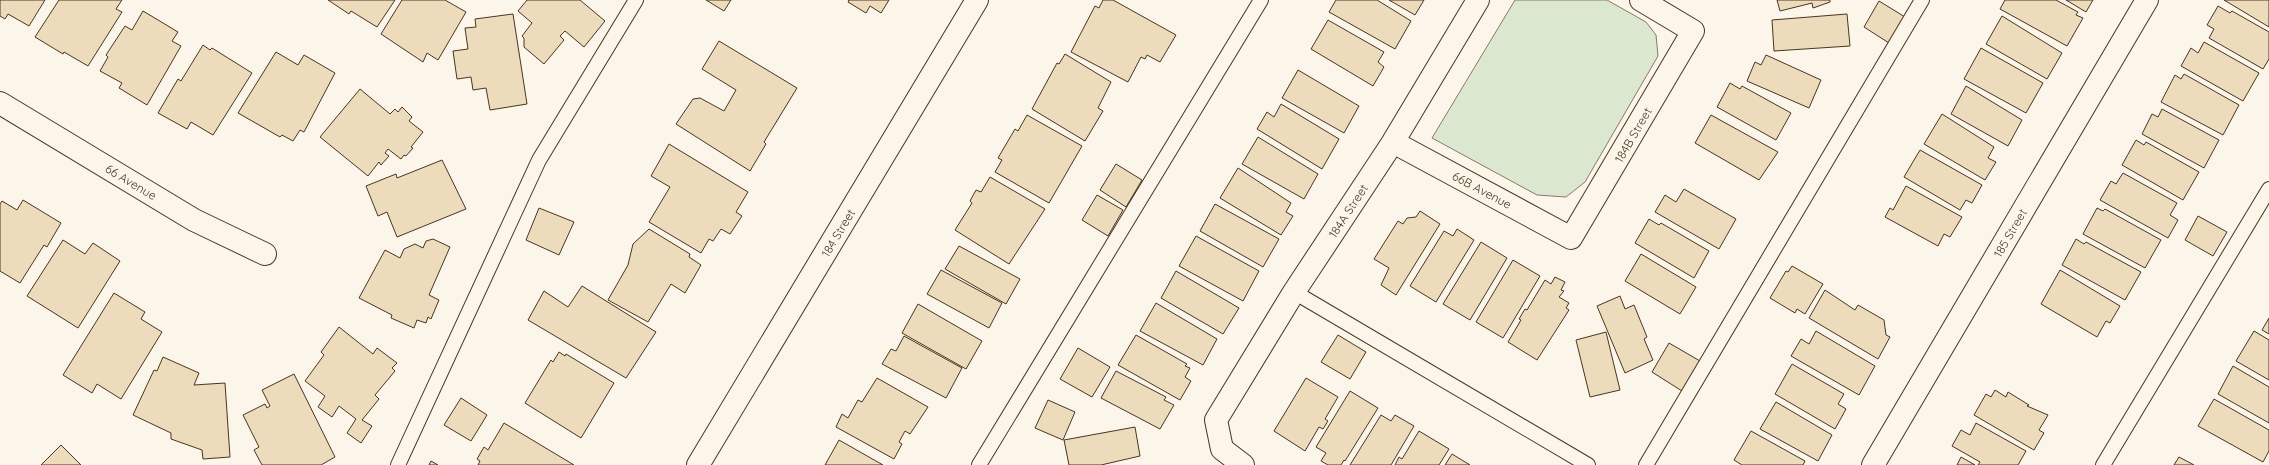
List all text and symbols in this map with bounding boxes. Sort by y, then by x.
street label: 184B Street [1611,105,1655,165]
street label: 66 Avenue [103,161,160,203]
street label: 66B Avenue [1450,168,1514,212]
street label: 184A Street [1325,181,1371,241]
street label: 184 Street [818,206,858,260]
street label: 185 Street [1990,206,2030,260]

